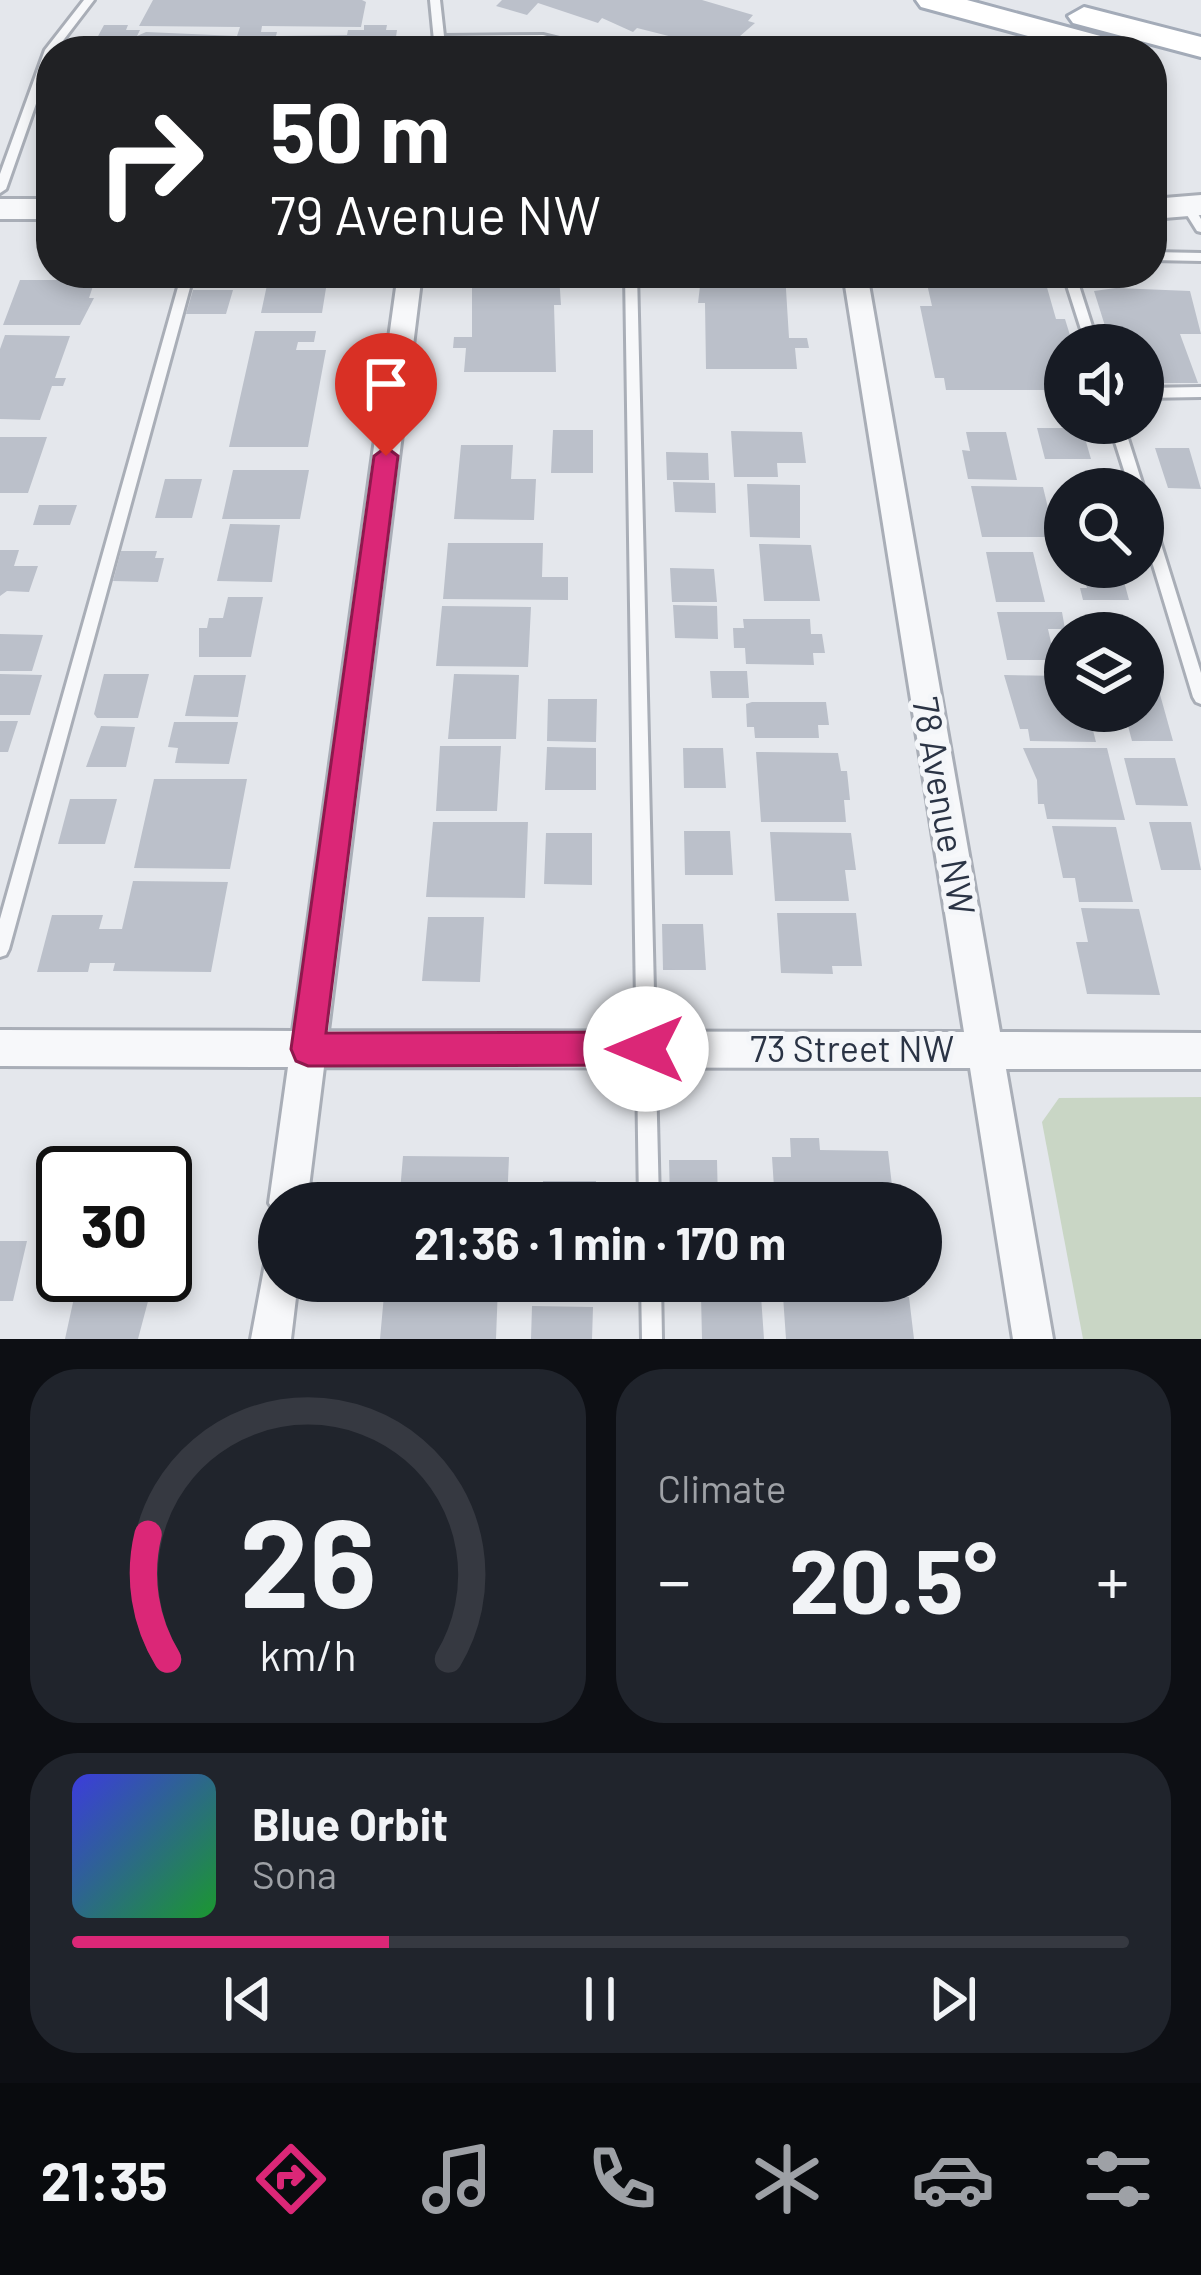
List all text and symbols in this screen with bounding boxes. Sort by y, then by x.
text: 50 m [270,79,450,180]
icon: right [72,84,228,240]
text: 79 Avenue NW [270,181,601,246]
map controls [1044,324,1164,732]
button: sound [1044,324,1164,444]
pin [335,333,437,456]
icon: arrive [353,351,419,417]
button: search [1044,468,1164,588]
button: layers [1044,612,1164,732]
street label: 78 Avenue NW [905,693,986,918]
position arrow [583,986,709,1112]
street label: 73 Street NW [750,1026,954,1069]
speed limit sign: 30 [36,1146,192,1302]
text: 21:36 · 1 min · 170 m [414,1215,786,1269]
text: Climate [658,1464,787,1511]
text: 26 [239,1483,376,1633]
text: 20.5° [789,1524,997,1632]
text: − [658,1539,691,1618]
text: + [1096,1539,1129,1618]
text: km/h [259,1628,356,1680]
text: Blue Orbit [252,1796,448,1850]
text: Sona [252,1850,337,1897]
icon: previous [215,1966,281,2032]
icon: pause [567,1966,633,2032]
icon: next [920,1966,986,2032]
icon: directions [249,2137,333,2221]
icon: music [415,2137,499,2221]
icon: phone [580,2137,664,2221]
icon: climate [745,2137,829,2221]
icon: car [911,2137,995,2221]
icon: filters [1076,2137,1160,2221]
text: 21:35 [41,2147,168,2212]

